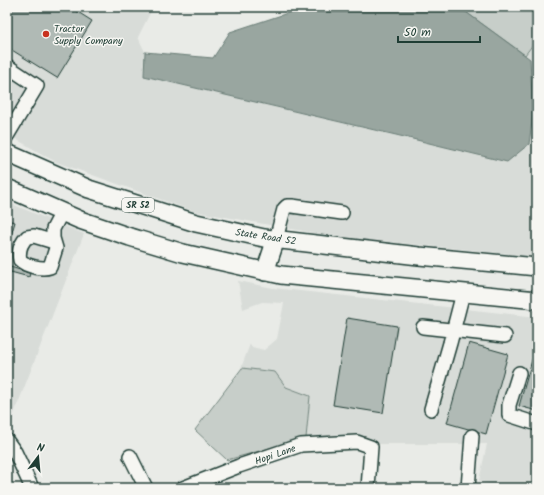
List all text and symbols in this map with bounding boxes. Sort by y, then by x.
scale bar [398,18,480,44]
place label: Tractor Supply Company [54,21,123,49]
text: 50 m [404,23,431,42]
marker: Tractor Supply Company [41,29,51,39]
road number: SR 52 [122,198,154,212]
street label: State Road 52 [234,224,298,250]
north arrow [18,437,58,477]
text: N [35,439,46,458]
street label: Hopi Lane [253,440,298,469]

